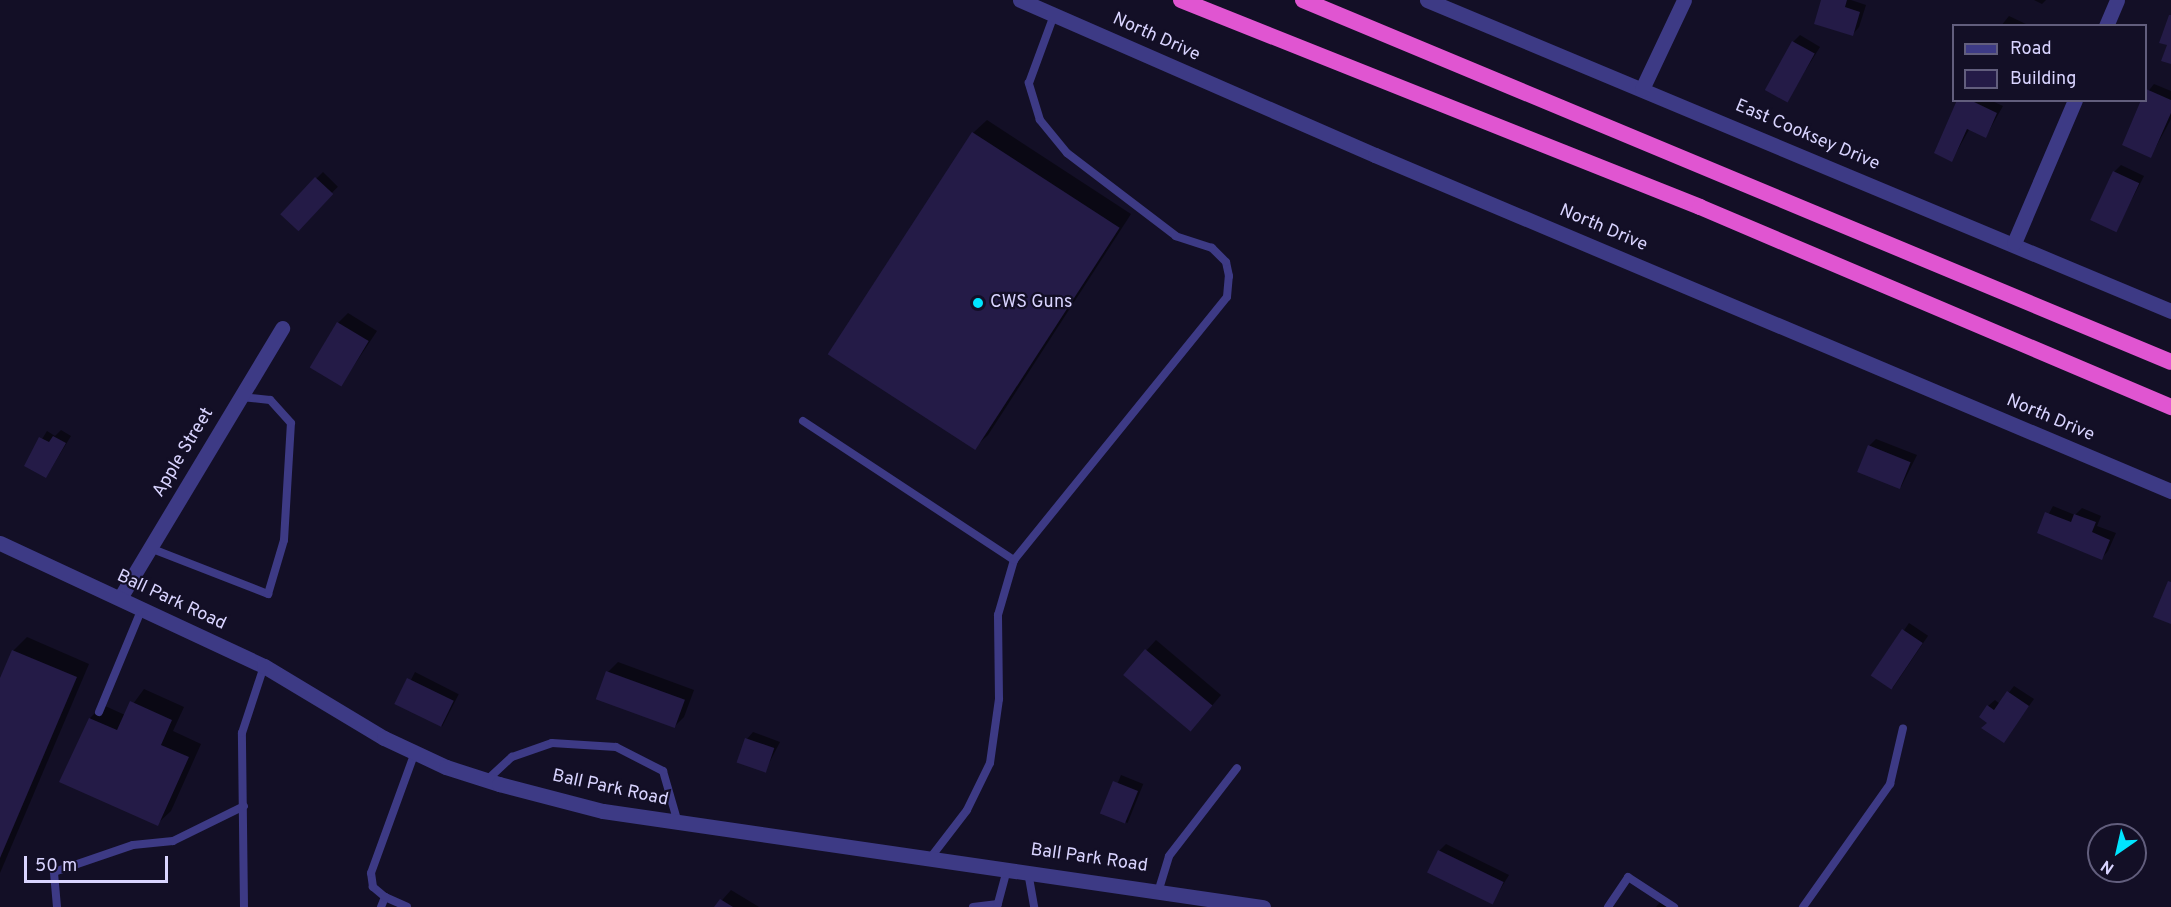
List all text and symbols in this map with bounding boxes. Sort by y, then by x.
street label: North Drive [1109,9,1203,67]
legend [1952,24,2147,102]
text: Road [2010,38,2052,61]
text: Building [2010,68,2076,91]
street label: East Cooksey Drive [1732,96,1882,176]
street label: North Drive [1556,201,1650,257]
place label: CWS Guns [990,292,1072,314]
marker: CWS Guns [971,296,985,310]
street label: North Drive [2003,391,2097,447]
street label: Apple Street [149,404,219,502]
street label: Ball Park Road [113,566,229,636]
street label: Ball Park Road [550,766,670,812]
north arrow [2087,823,2147,883]
street label: Ball Park Road [1029,840,1149,878]
scale bar [27,844,171,882]
text: 50 m [35,855,77,878]
text: N [2098,855,2118,878]

